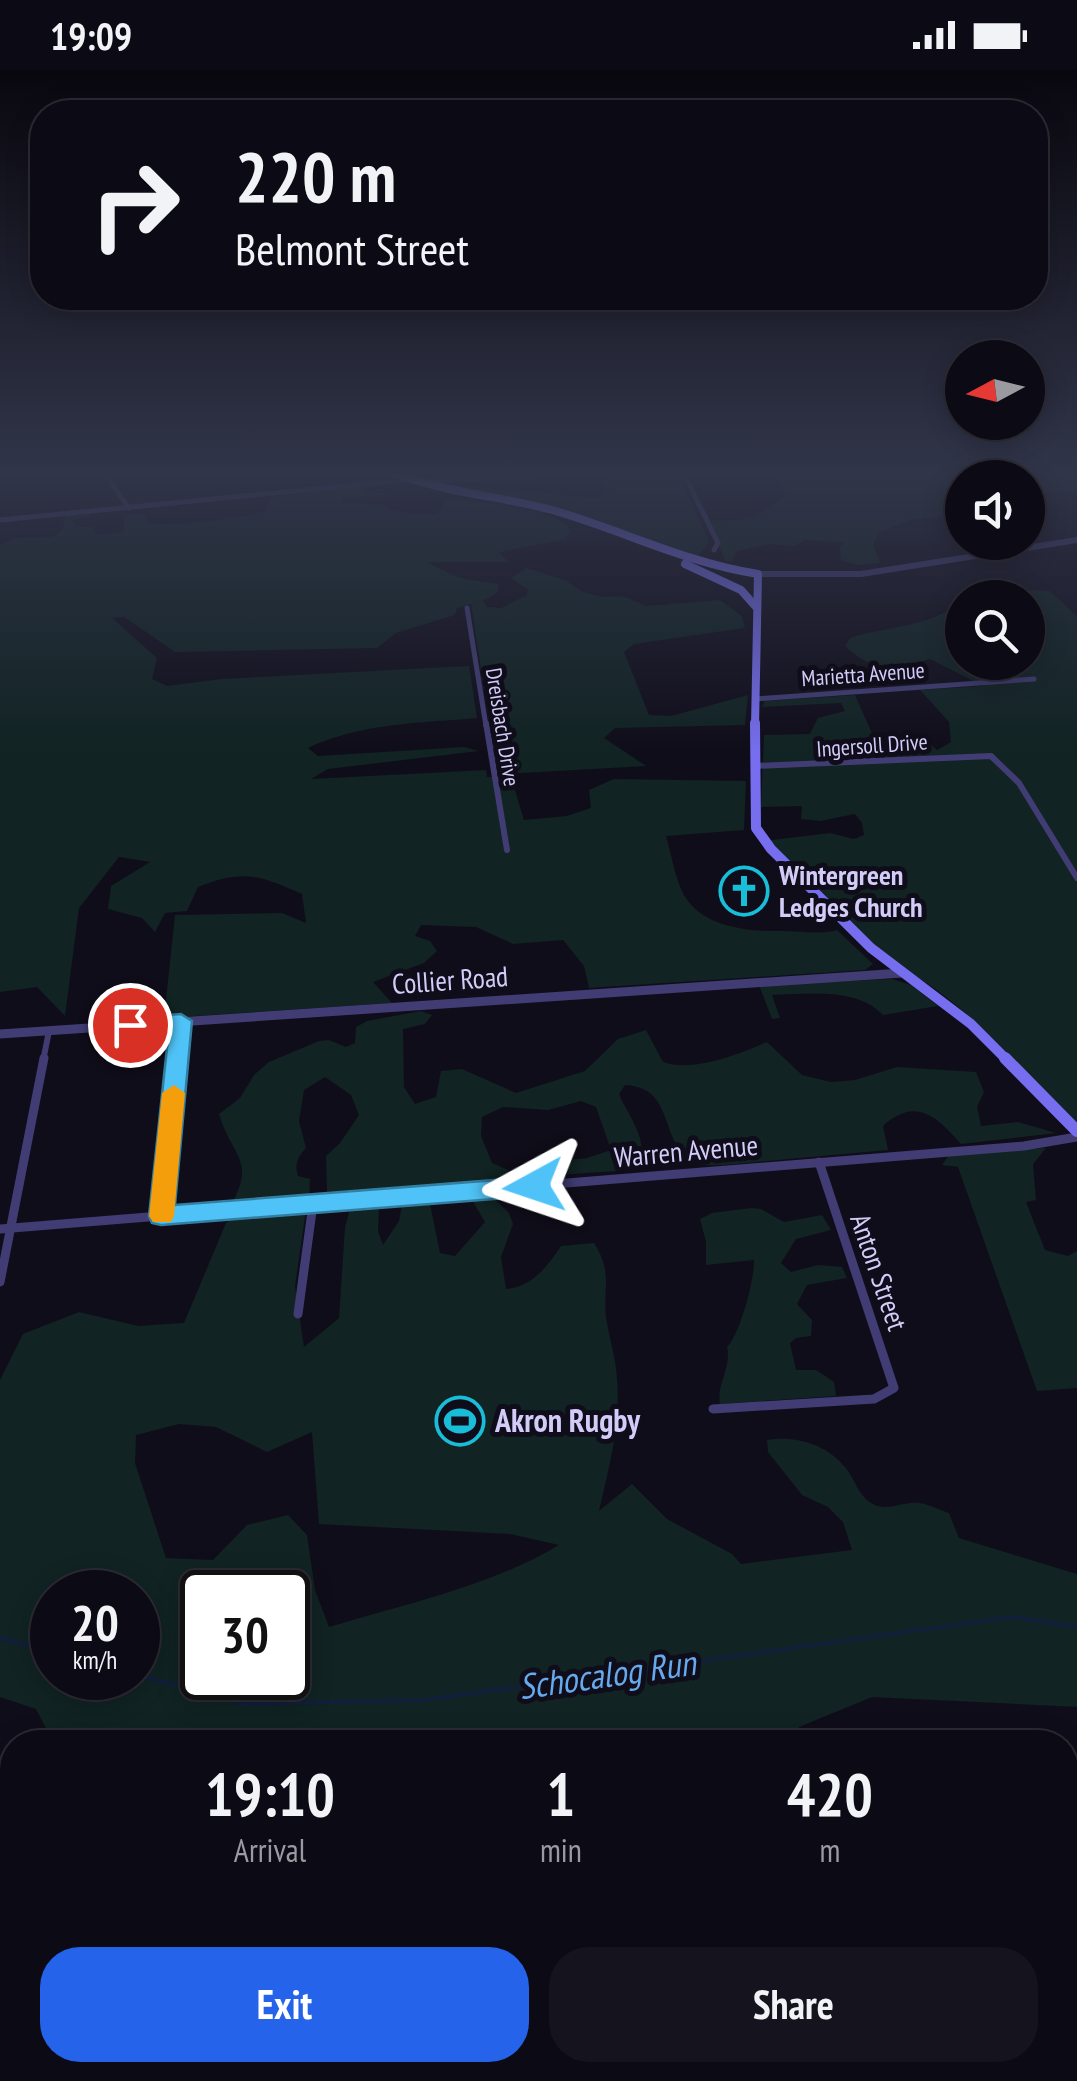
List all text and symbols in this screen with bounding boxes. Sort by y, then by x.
text: 19:09 [50,11,132,60]
text: 220 m [235,131,396,221]
icon: right [70,140,200,270]
text: Belmont Street [235,219,469,277]
north arrow [945,340,1045,440]
map controls [945,340,1045,680]
button: sound [945,460,1045,560]
button: search [945,580,1045,680]
street label: Marietta Avenue [801,656,925,692]
street label: Dreisbach Drive [480,666,526,788]
street label: Ingersoll Drive [816,727,928,763]
place label: Wintergreen Ledges Church [778,856,923,925]
church icon: Wintergreen Ledges Church [718,865,770,917]
street label: Collier Road [391,957,509,1002]
pin [88,983,173,1068]
icon: arrive [103,998,158,1053]
street label: Warren Avenue [612,1126,759,1175]
position arrow [482,1134,586,1238]
street label: Anton Street [842,1208,917,1335]
sports icon: Akron Rugby [434,1395,486,1447]
place label: Akron Rugby [494,1399,641,1441]
speed limit sign: 30 [180,1570,310,1700]
text: 20 [71,1590,119,1655]
water label: Schocalog Run [516,1639,700,1709]
text: km/h [73,1644,117,1676]
text: 19:10 [205,1755,335,1833]
text: 1 [547,1755,575,1833]
text: 420 [787,1755,873,1833]
text: Arrival [234,1829,306,1871]
text: min [540,1829,582,1871]
text: m [819,1829,840,1871]
button: Exit [40,1947,529,2062]
button: Share [549,1947,1038,2062]

